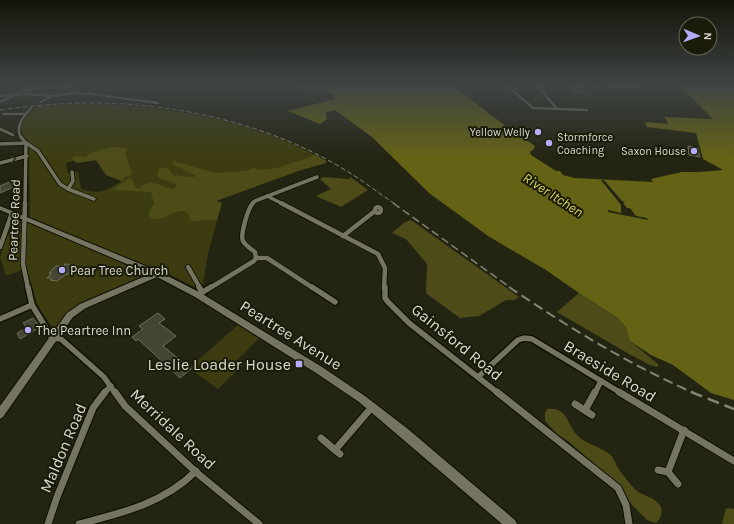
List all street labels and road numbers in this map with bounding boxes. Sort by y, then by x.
street label: Peartree Road [5,179,23,261]
street label: Peartree Avenue [237,296,345,374]
street label: Gainsford Road [408,299,506,385]
street label: Braeside Road [560,336,660,406]
street label: Merridale Road [126,385,220,473]
street label: Maldon Road [36,400,90,496]

